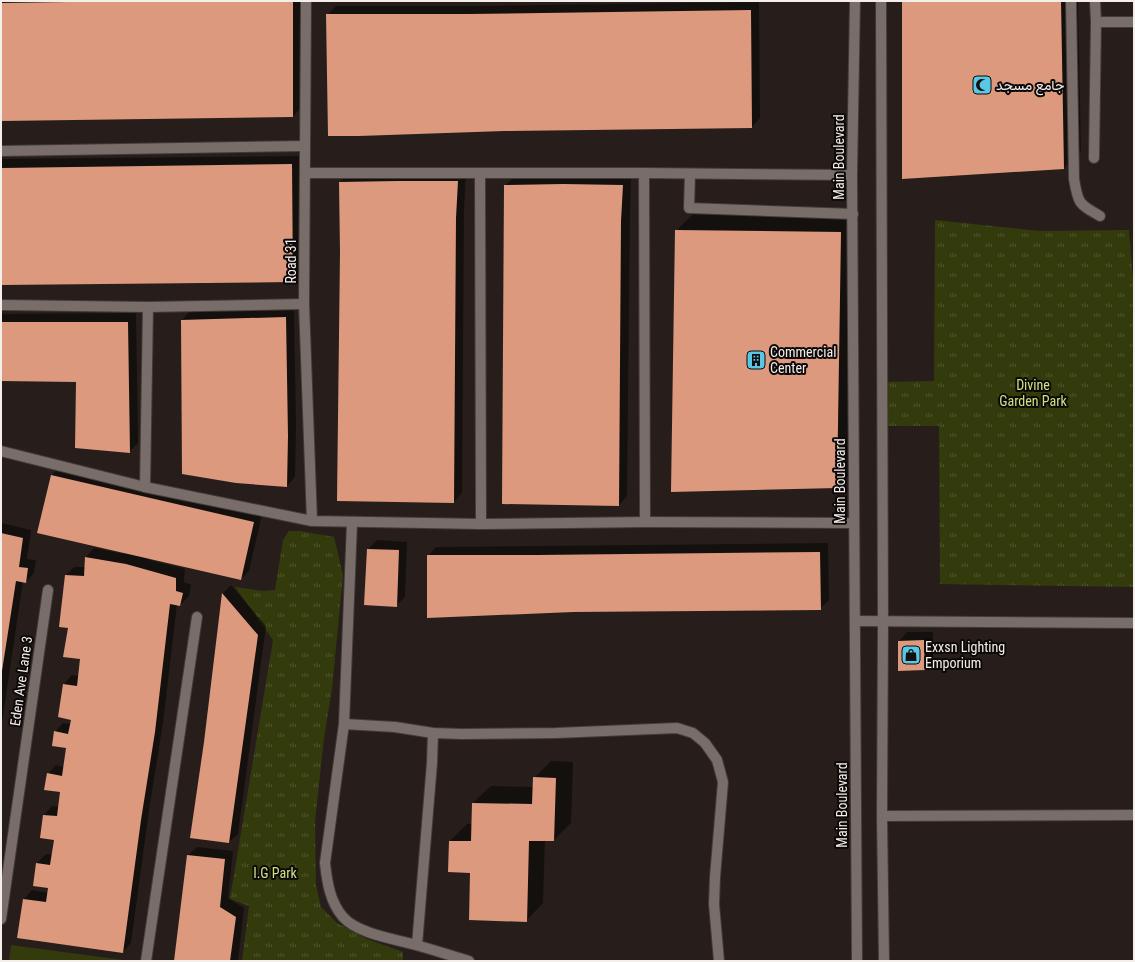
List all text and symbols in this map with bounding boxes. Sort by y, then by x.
mosque icon: جامع مسجد [971,74,993,96]
place label: جامع مسجد [996,77,1064,96]
street label: Main Boulevard [831,114,847,200]
street label: Road 31 [283,238,299,284]
place label: Commercial Center [770,344,836,376]
building icon: Commercial Center [745,349,767,371]
park label: Divine Garden Park [999,377,1067,409]
street label: Main Boulevard [832,438,848,524]
street label: Eden Ave Lane 3 [7,635,35,727]
place label: Exxsn Lighting Emporium [925,639,1005,671]
shop icon: Exxsn Lighting Emporium [900,644,922,666]
street label: Main Boulevard [834,762,850,848]
park label: I.G Park [253,865,298,881]

